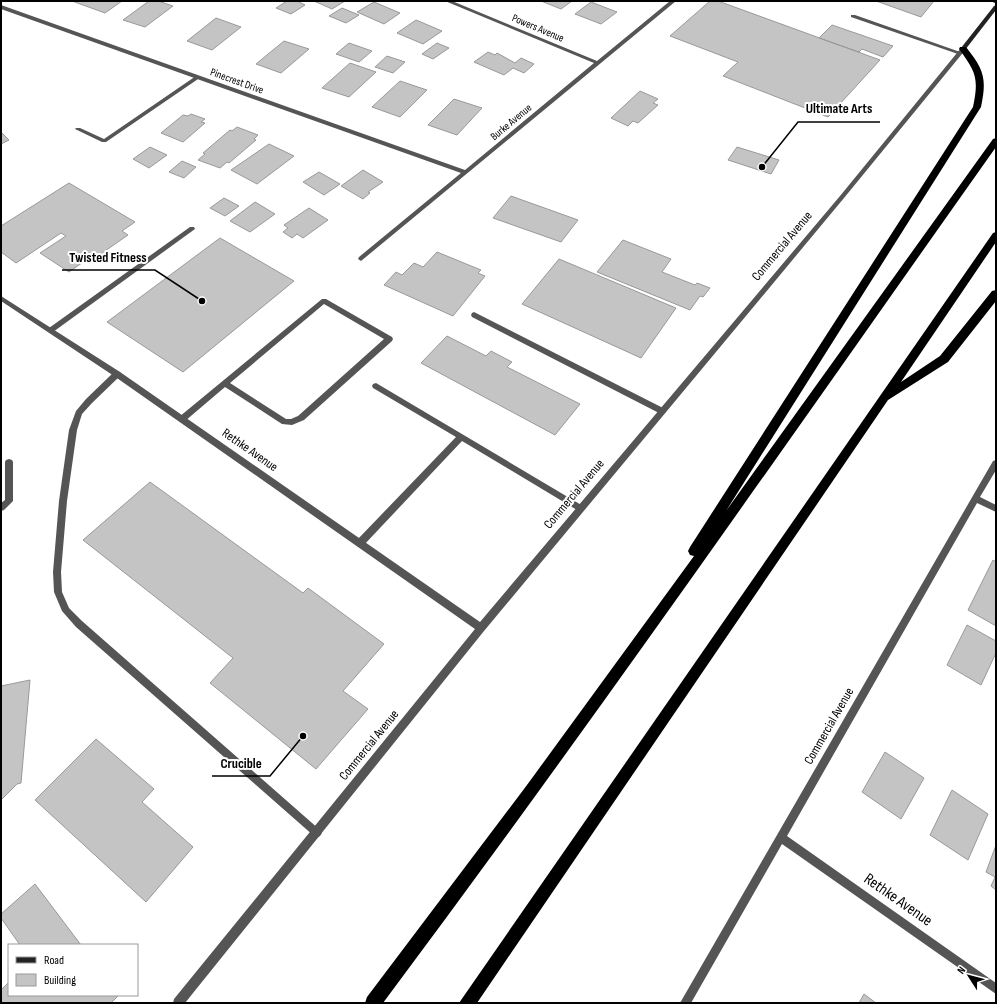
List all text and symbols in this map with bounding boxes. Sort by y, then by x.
street label: Powers Avenue [510,11,566,45]
street label: Pinecrest Drive [209,65,265,97]
callout: Ultimate Arts [798,96,880,122]
text: Ultimate Arts [806,100,872,117]
street label: Burke Avenue [488,101,534,143]
street label: Commercial Avenue [748,208,816,284]
callout: Twisted Fitness [62,244,155,270]
text: Twisted Fitness [69,249,147,266]
street label: Rethke Avenue [219,425,281,475]
street label: Commercial Avenue [540,456,608,532]
street label: Commercial Avenue [801,685,857,767]
street label: Commercial Avenue [336,707,402,783]
callout: Crucible [212,750,270,776]
text: Crucible [220,755,262,772]
street label: Rethke Avenue [860,869,936,931]
legend [8,944,138,996]
text: Road [44,953,64,968]
north arrow [949,956,989,996]
text: N [954,964,968,977]
text: Building [44,973,76,988]

